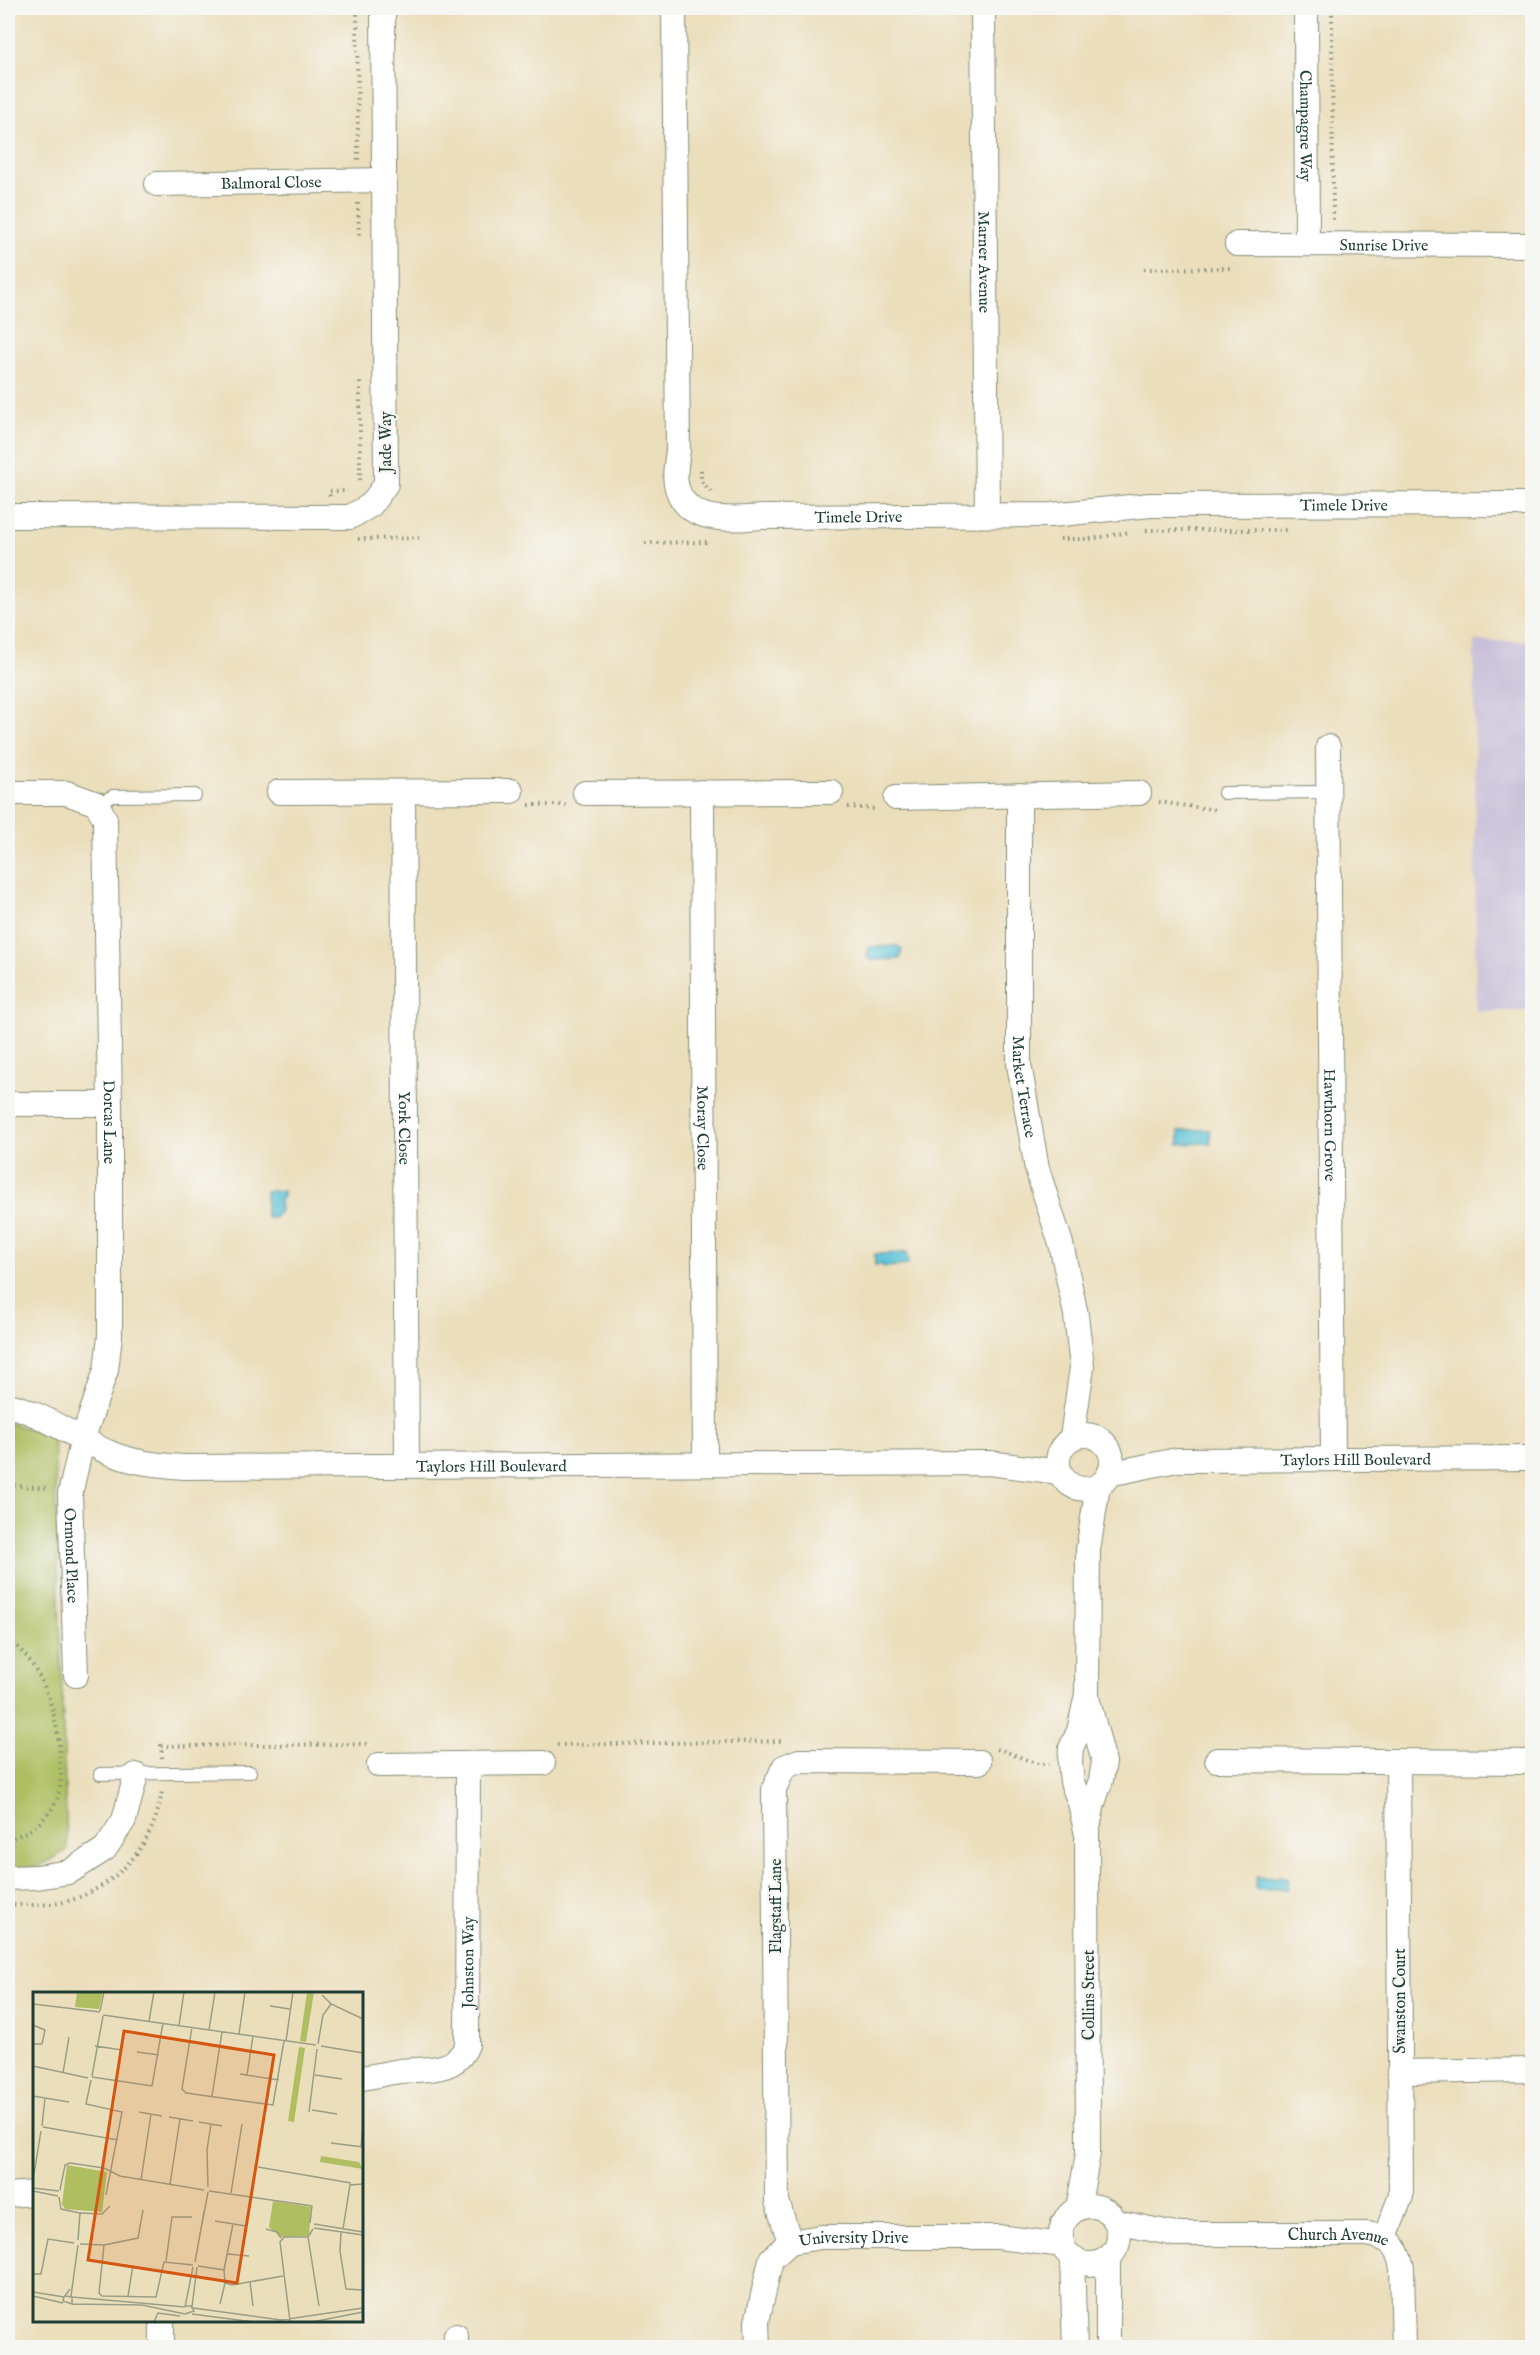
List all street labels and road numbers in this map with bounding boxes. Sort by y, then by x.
street label: Champagne Way [1294,70,1315,182]
street label: Balmoral Close [220,173,322,195]
street label: Marner Avenue [973,211,993,313]
street label: Sunrise Drive [1339,236,1428,257]
street label: Jade Way [377,411,397,475]
street label: Timele Drive [1300,496,1388,517]
street label: Timele Drive [814,508,903,529]
street label: Market Terrace [1007,1035,1039,1140]
street label: Hawthorn Grove [1318,1069,1339,1182]
street label: Dorcas Lane [98,1080,118,1164]
street label: Moray Close [691,1086,712,1170]
street label: York Close [393,1091,413,1165]
street label: Taylors Hill Boulevard [1280,1451,1431,1471]
street label: Taylors Hill Boulevard [416,1457,567,1478]
street label: Ormond Place [58,1508,82,1604]
street label: Flagstaff Lane [767,1858,787,1954]
street label: Johnston Way [459,1916,479,2011]
street label: Swanston Court [1391,1948,1411,2054]
street label: Collins Street [1080,1949,1100,2040]
street label: Church Avenue [1288,2226,1392,2252]
street label: University Drive [797,2229,909,2252]

